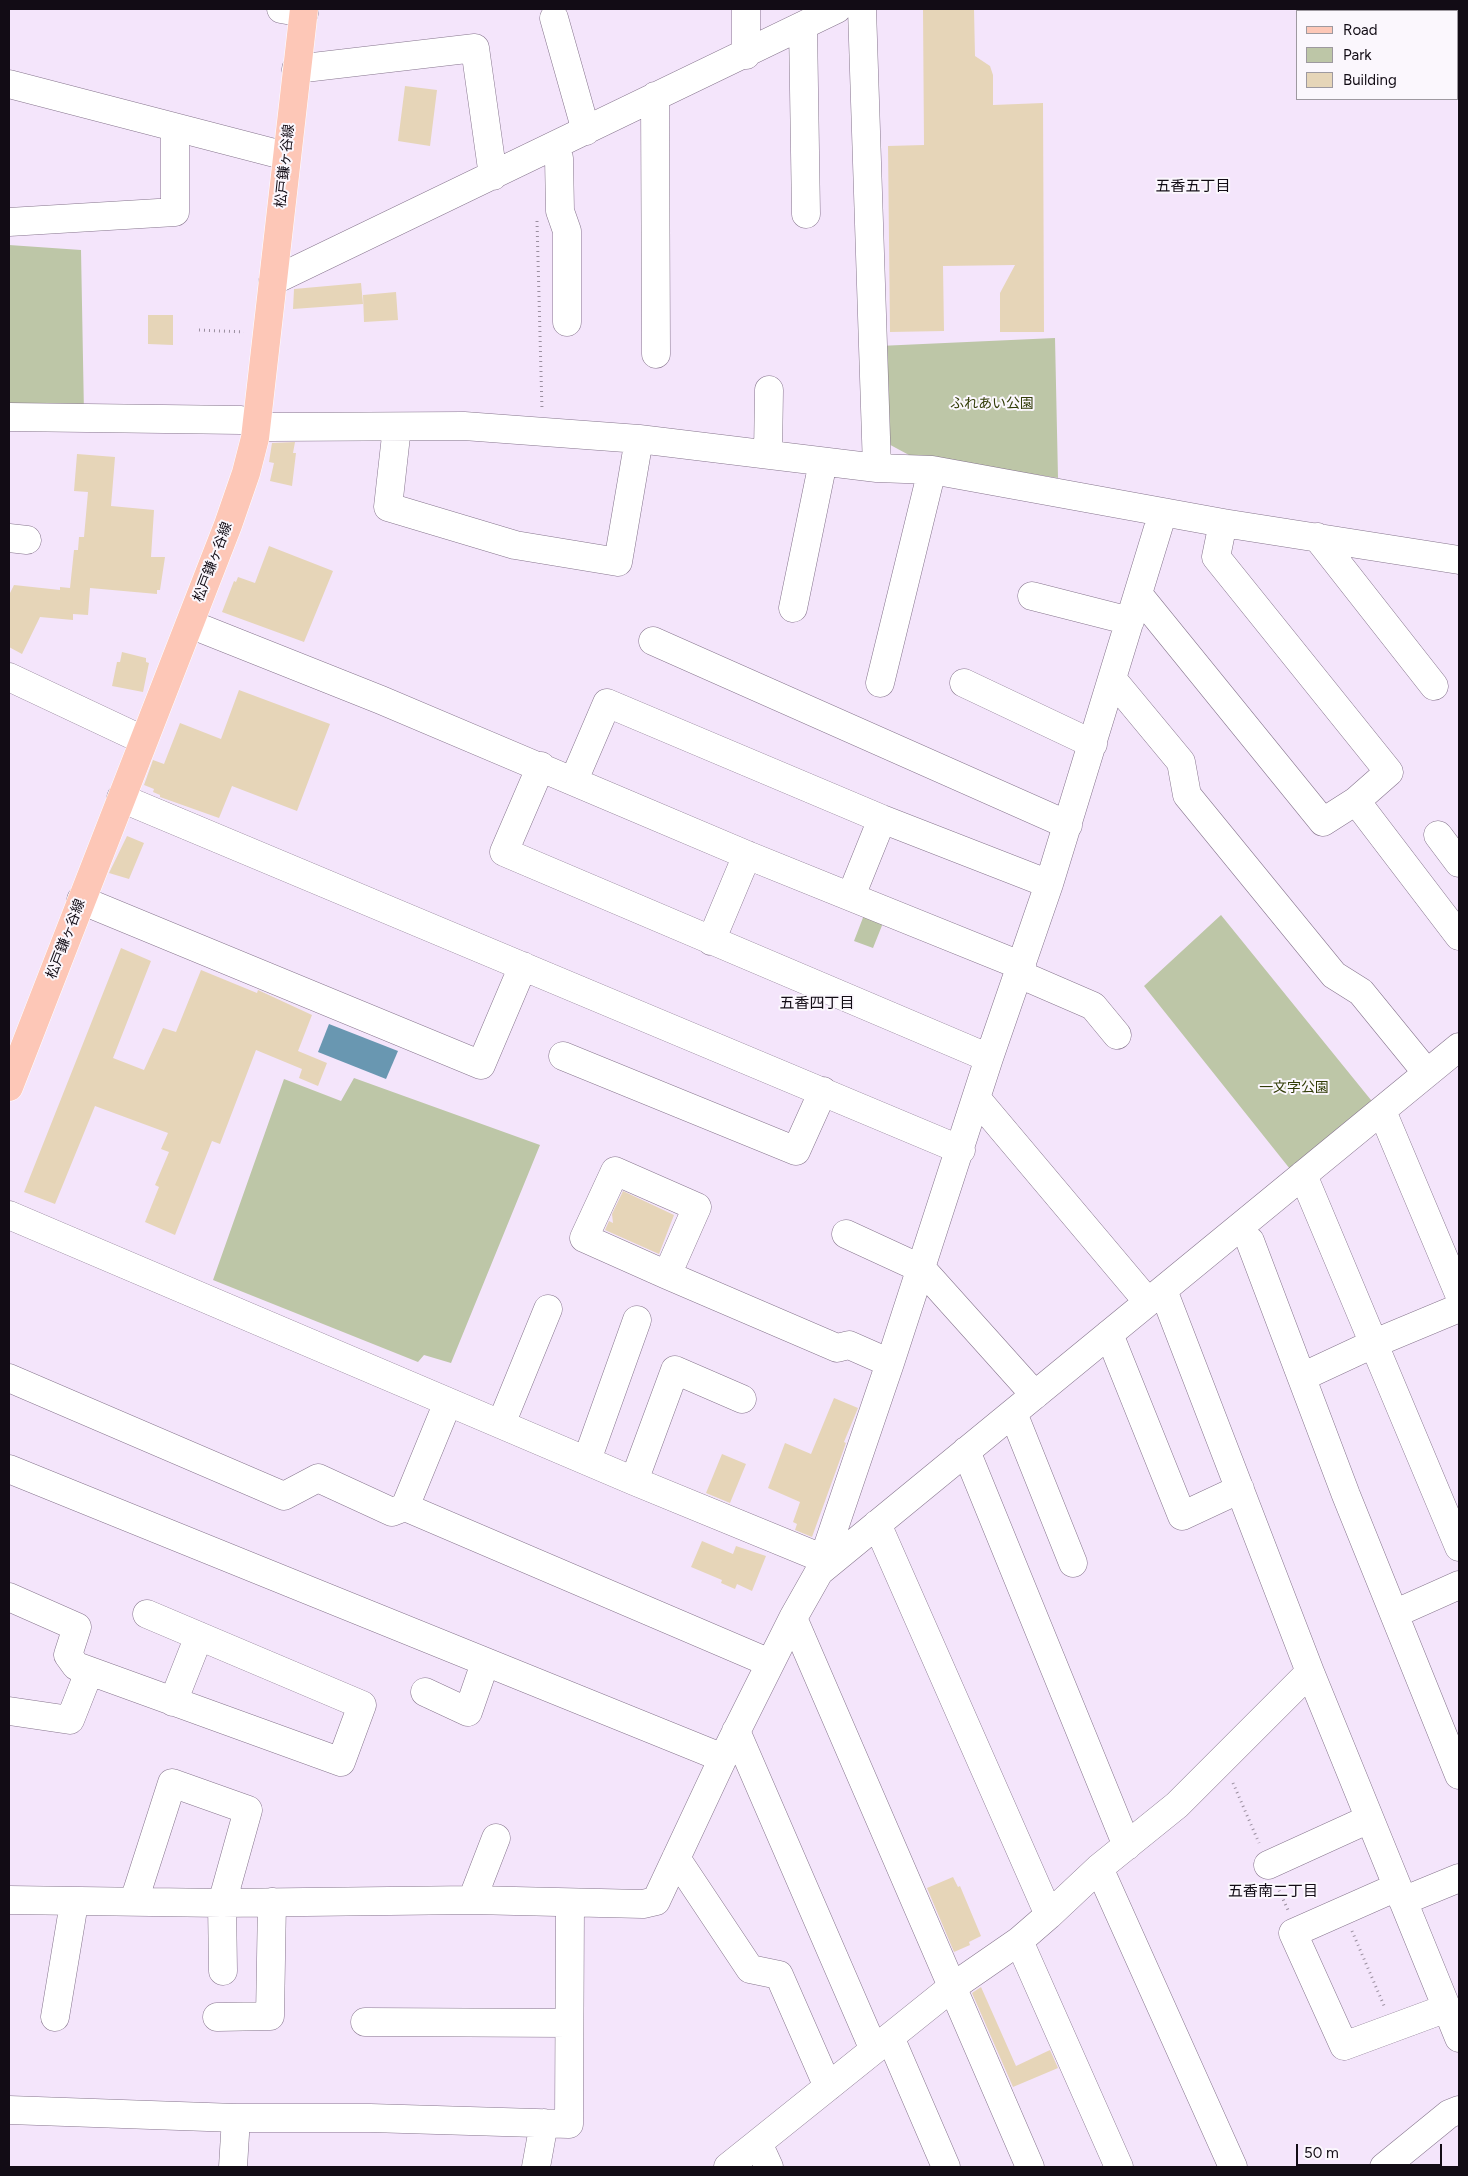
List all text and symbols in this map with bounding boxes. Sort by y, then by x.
legend [1296,10,1458,100]
text: Road [1343,21,1378,39]
text: Park [1343,46,1372,64]
text: Building [1343,71,1397,89]
street label: 松戸鎌ヶ谷線 [272,123,298,209]
district label: 五香五丁目 [1156,178,1230,196]
park label: ふれあい公園 [950,396,1034,412]
street label: 松戸鎌ヶ谷線 [190,520,236,604]
street label: 松戸鎌ヶ谷線 [43,897,89,981]
district label: 五香四丁目 [780,995,854,1013]
park label: 一文字公園 [1259,1080,1329,1096]
district label: 五香南二丁目 [1228,1883,1318,1901]
scale bar [1298,2134,1444,2166]
text: 50 m [1304,2144,1339,2162]

